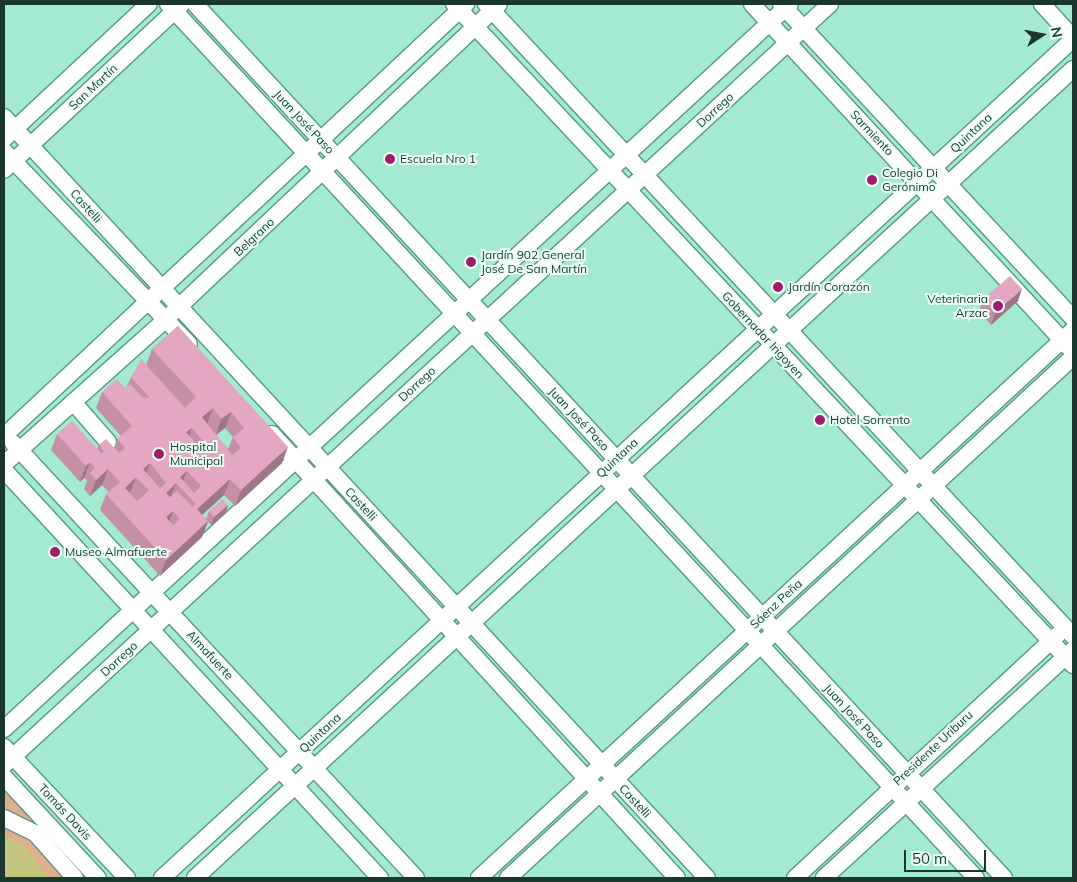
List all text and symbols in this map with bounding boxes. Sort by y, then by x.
north arrow [1017,10,1067,60]
text: N [1047,25,1067,39]
street label: San Martín [66,61,120,113]
street label: Juan José Paso [271,87,337,157]
street label: Dorrego [694,89,736,131]
street label: Sarmiento [847,107,897,159]
street label: Quintana [947,110,995,156]
place label: Escuela Nro 1 [400,152,476,166]
marker: Escuela Nro 1 [384,153,396,165]
place label: Colegio Di Gerónimo [882,166,938,194]
marker: Colegio Di Gerónimo [866,174,878,186]
street label: Castelli [67,186,105,226]
street label: Belgrano [231,215,277,259]
place label: Jardín 902 General José De San Martín [481,248,587,276]
marker: Jardín 902 General José De San Martín [465,256,477,268]
place label: Jardín Corazón [788,280,870,294]
marker: Jardín Corazón [772,281,784,293]
street label: Gobernador Irigoyen [719,289,807,381]
place label: Veterinaria Arzac [927,292,988,320]
marker: Veterinaria Arzac [992,300,1004,312]
street label: Dorrego [396,363,438,405]
street label: Juan José Paso [546,384,612,454]
place label: Hotel Sorrento [830,413,910,427]
marker: Hotel Sorrento [814,414,826,426]
street label: Quintana [593,435,641,481]
place label: Hospital Municipal [170,440,223,468]
marker: Hospital Municipal [152,447,166,461]
street label: Castelli [342,484,380,524]
place label: Museo Almafuerte [65,545,167,559]
marker: Museo Almafuerte [49,546,61,558]
street label: Sáenz Peña [747,576,805,632]
street label: Almafuerte [184,627,236,683]
street label: Dorrego [98,638,140,680]
street label: Juan José Paso [821,681,887,751]
street label: Presidente Uriburu [890,708,976,788]
street label: Quintana [296,710,344,756]
street label: Tomás Davis [35,781,95,843]
street label: Castelli [616,781,654,821]
scale bar [907,840,990,872]
text: 50 m [912,849,947,868]

